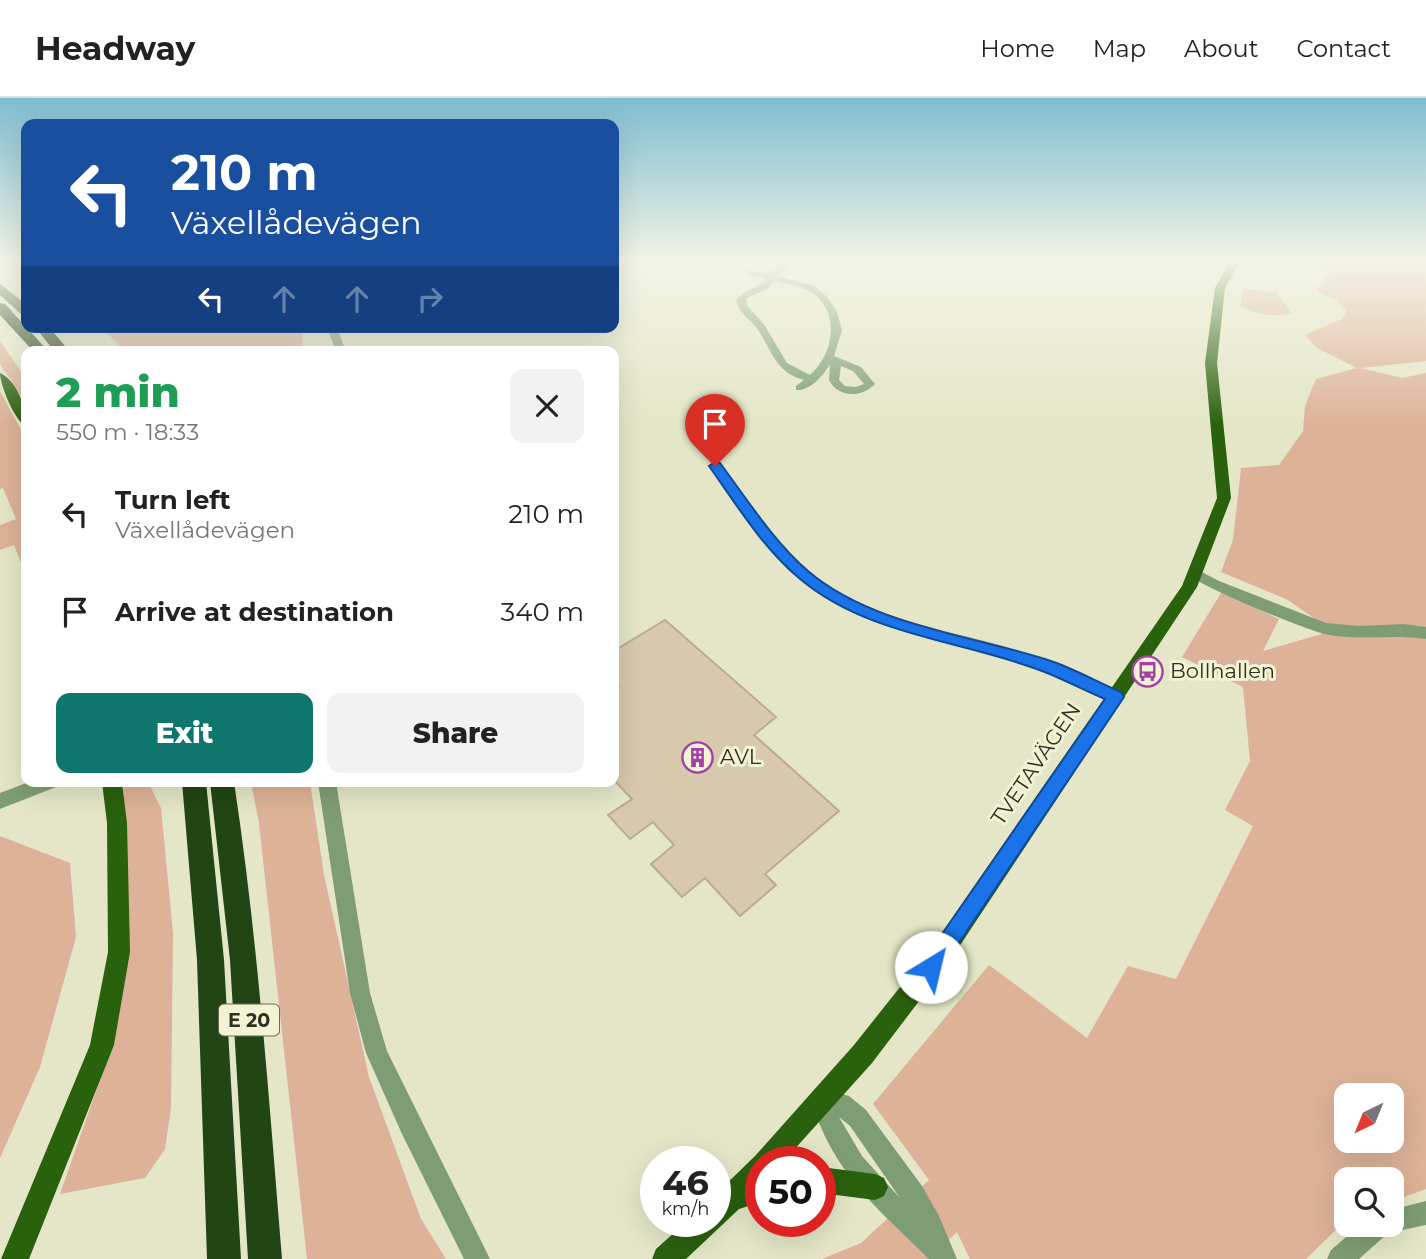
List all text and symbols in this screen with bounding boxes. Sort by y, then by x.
text: Headway [35,28,195,68]
text: Home [980,34,1055,63]
text: Map [1093,34,1146,63]
text: About [1184,34,1258,63]
text: Contact [1296,34,1391,63]
text: 210 m [171,143,318,202]
icon: left [56,147,147,238]
text: Växellådevägen [171,203,422,242]
icon: left [192,280,230,318]
icon: ahead [265,280,303,318]
icon: ahead [338,280,376,318]
icon: right [411,280,449,318]
text: 2 min [56,366,180,418]
button: close [510,369,584,443]
pin [685,394,745,466]
icon: arrive [696,405,734,443]
text: 550 m · 18:33 [56,418,199,446]
text: Turn left [115,484,231,516]
icon: left [56,495,94,533]
text: 210 m [508,498,584,530]
text: Växellådevägen [115,516,295,544]
icon: arrive [56,593,94,631]
text: Arrive at destination [115,596,394,628]
text: 340 m [501,596,584,628]
bus stop icon: Bollhallen [1130,654,1164,688]
place label: Bollhallen [1170,658,1275,683]
button: Exit [56,693,313,773]
button: Share [327,693,584,773]
street label: TVETAVÄGEN [986,698,1086,830]
building icon: AVL [680,740,714,774]
place label: AVL [720,744,762,769]
position arrow [894,930,968,1004]
road number: E 20 [219,1004,279,1036]
north arrow [1334,1083,1404,1153]
map controls [1334,1083,1404,1237]
speed limit sign: 50 [745,1146,836,1237]
text: 46 [662,1161,709,1204]
button: search [1334,1167,1404,1237]
text: km/h [661,1198,710,1220]

